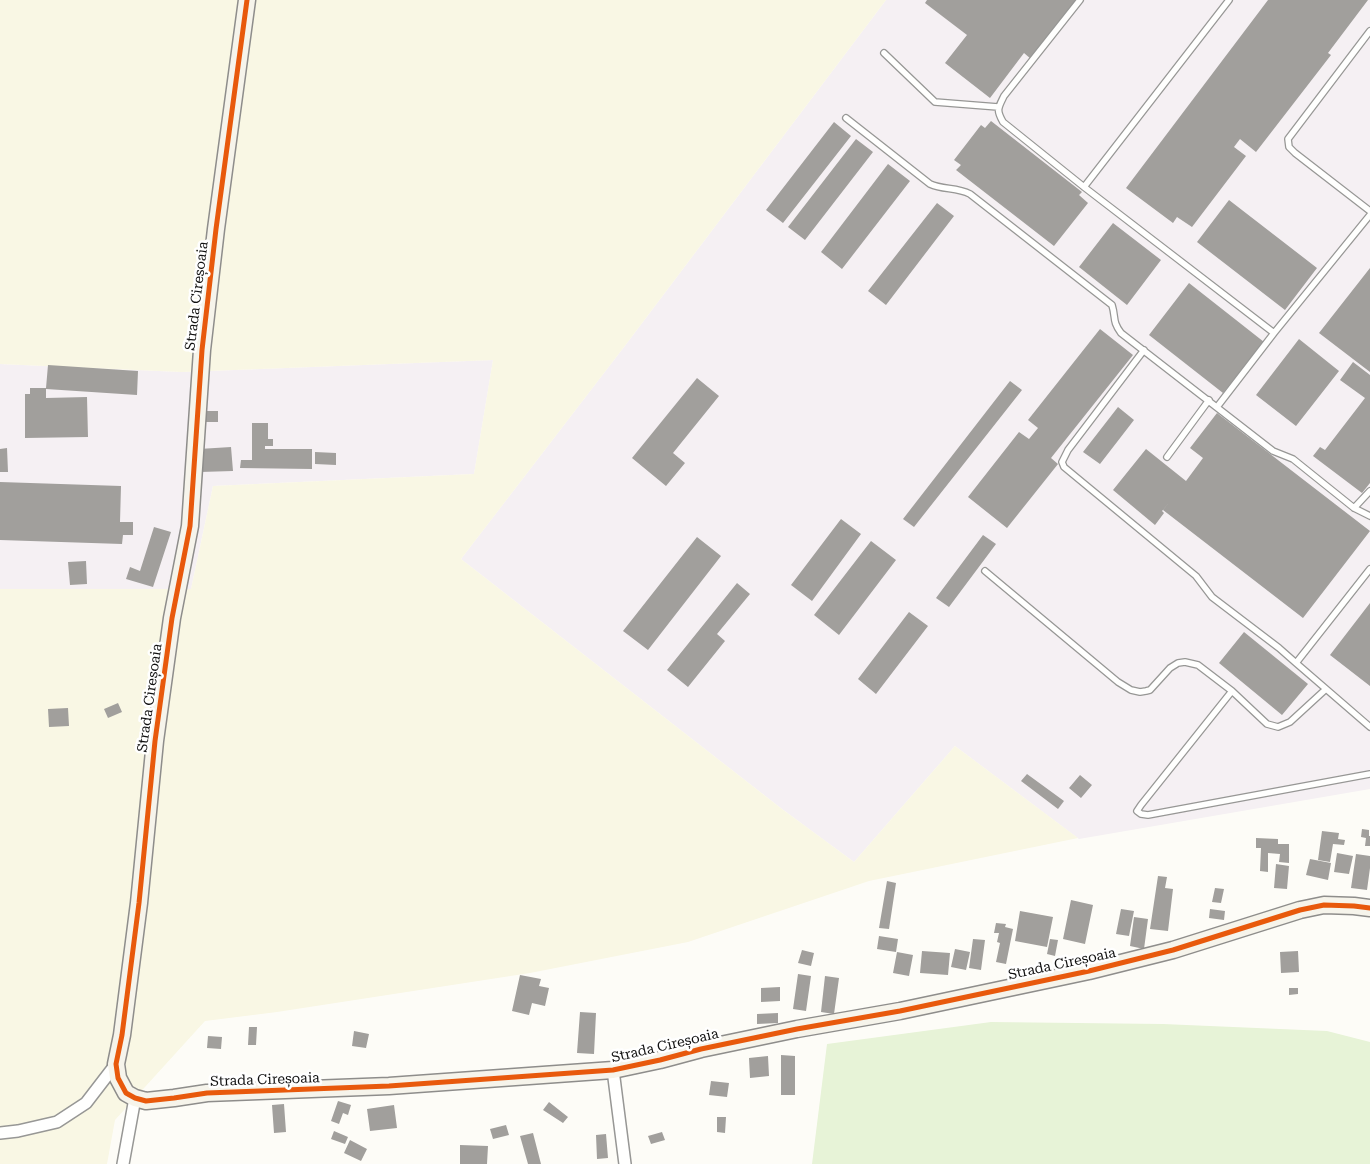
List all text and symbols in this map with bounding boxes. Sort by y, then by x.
street label: Strada Cireșoaia [182,241,212,351]
street label: Strada Cireșoaia [134,643,166,753]
street label: Strada Cireșoaia [1007,944,1117,984]
street label: Strada Cireșoaia [610,1025,720,1067]
street label: Strada Cireșoaia [210,1070,320,1090]

